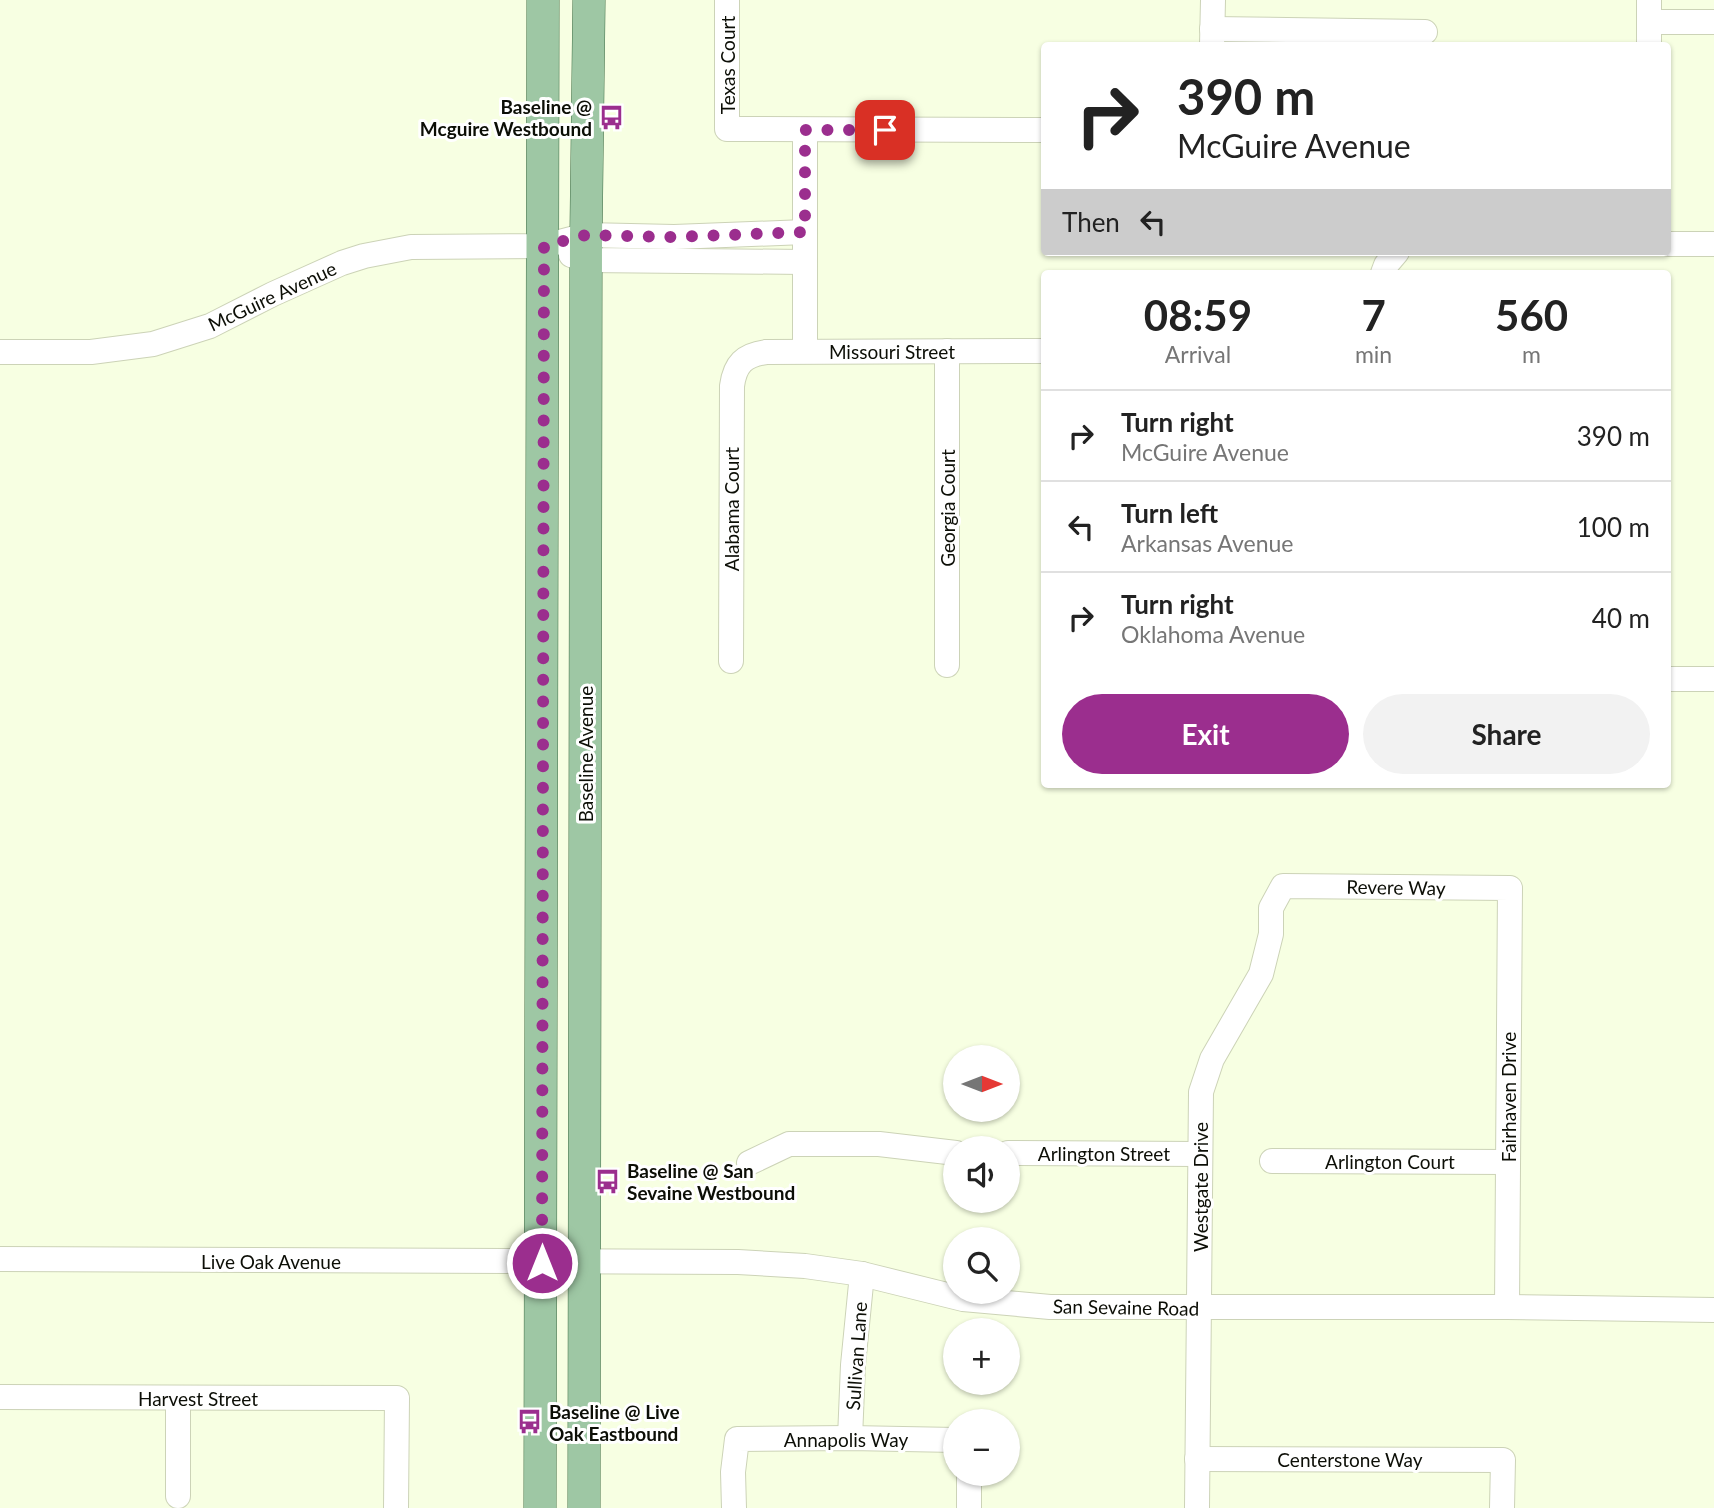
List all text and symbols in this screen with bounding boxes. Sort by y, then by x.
street label: Texas Court [716,16,739,114]
text: 390 m [1177,67,1315,125]
icon: right [1062,70,1153,161]
place label: Baseline @ Mcguire Westbound [420,95,592,140]
pin [855,100,915,160]
bus stop icon: Baseline @ Mcguire Westbound [598,103,626,131]
icon: arrive [866,111,904,149]
text: McGuire Avenue [1177,126,1411,165]
icon: left [1134,203,1172,241]
text: Then [1062,206,1120,238]
street label: McGuire Avenue [204,256,340,336]
text: 08:59 [1144,290,1252,340]
text: 7 [1361,290,1386,340]
text: 560 [1495,290,1568,340]
street label: Missouri Street [829,340,955,363]
text: Arrival [1165,340,1231,368]
text: min [1355,340,1392,368]
text: m [1522,340,1541,368]
text: Turn right [1121,406,1234,438]
icon: right [1062,417,1100,455]
text: 390 m [1577,420,1650,452]
text: McGuire Avenue [1121,438,1289,466]
street label: Alabama Court [720,447,743,571]
street label: Georgia Court [936,449,959,567]
text: Turn left [1121,497,1218,529]
icon: left [1062,508,1100,546]
text: 100 m [1577,511,1650,543]
text: Arkansas Avenue [1121,529,1293,557]
text: Turn right [1121,588,1234,620]
icon: right [1062,599,1100,637]
text: 40 m [1592,602,1650,634]
text: Oklahoma Avenue [1121,620,1305,648]
street label: Baseline Avenue [574,686,597,822]
button: Exit [1062,694,1349,774]
button: Share [1363,694,1650,774]
street label: Revere Way [1346,875,1446,899]
street label: Fairhaven Drive [1497,1032,1520,1162]
north arrow [943,1045,1020,1122]
map controls [943,1045,1020,1486]
street label: Westgate Drive [1189,1122,1212,1252]
button: sound [943,1136,1020,1213]
street label: Arlington Street [1038,1142,1170,1165]
street label: Arlington Court [1325,1150,1455,1173]
place label: Baseline @ San Sevaine Westbound [627,1159,795,1204]
bus stop icon: Baseline @ San Sevaine Westbound [593,1167,621,1195]
position arrow [505,1226,579,1300]
button: search [943,1227,1020,1304]
street label: Live Oak Avenue [201,1250,341,1273]
street label: San Sevaine Road [1053,1294,1199,1320]
street label: Sullivan Lane [841,1301,871,1411]
button: + [943,1318,1020,1395]
street label: Harvest Street [138,1387,258,1410]
place label: Baseline @ Live Oak Eastbound [549,1400,680,1445]
bus stop icon: Baseline @ Live Oak Eastbound [515,1408,543,1436]
button: − [943,1409,1020,1486]
street label: Annapolis Way [784,1428,908,1451]
street label: Centerstone Way [1277,1448,1423,1471]

